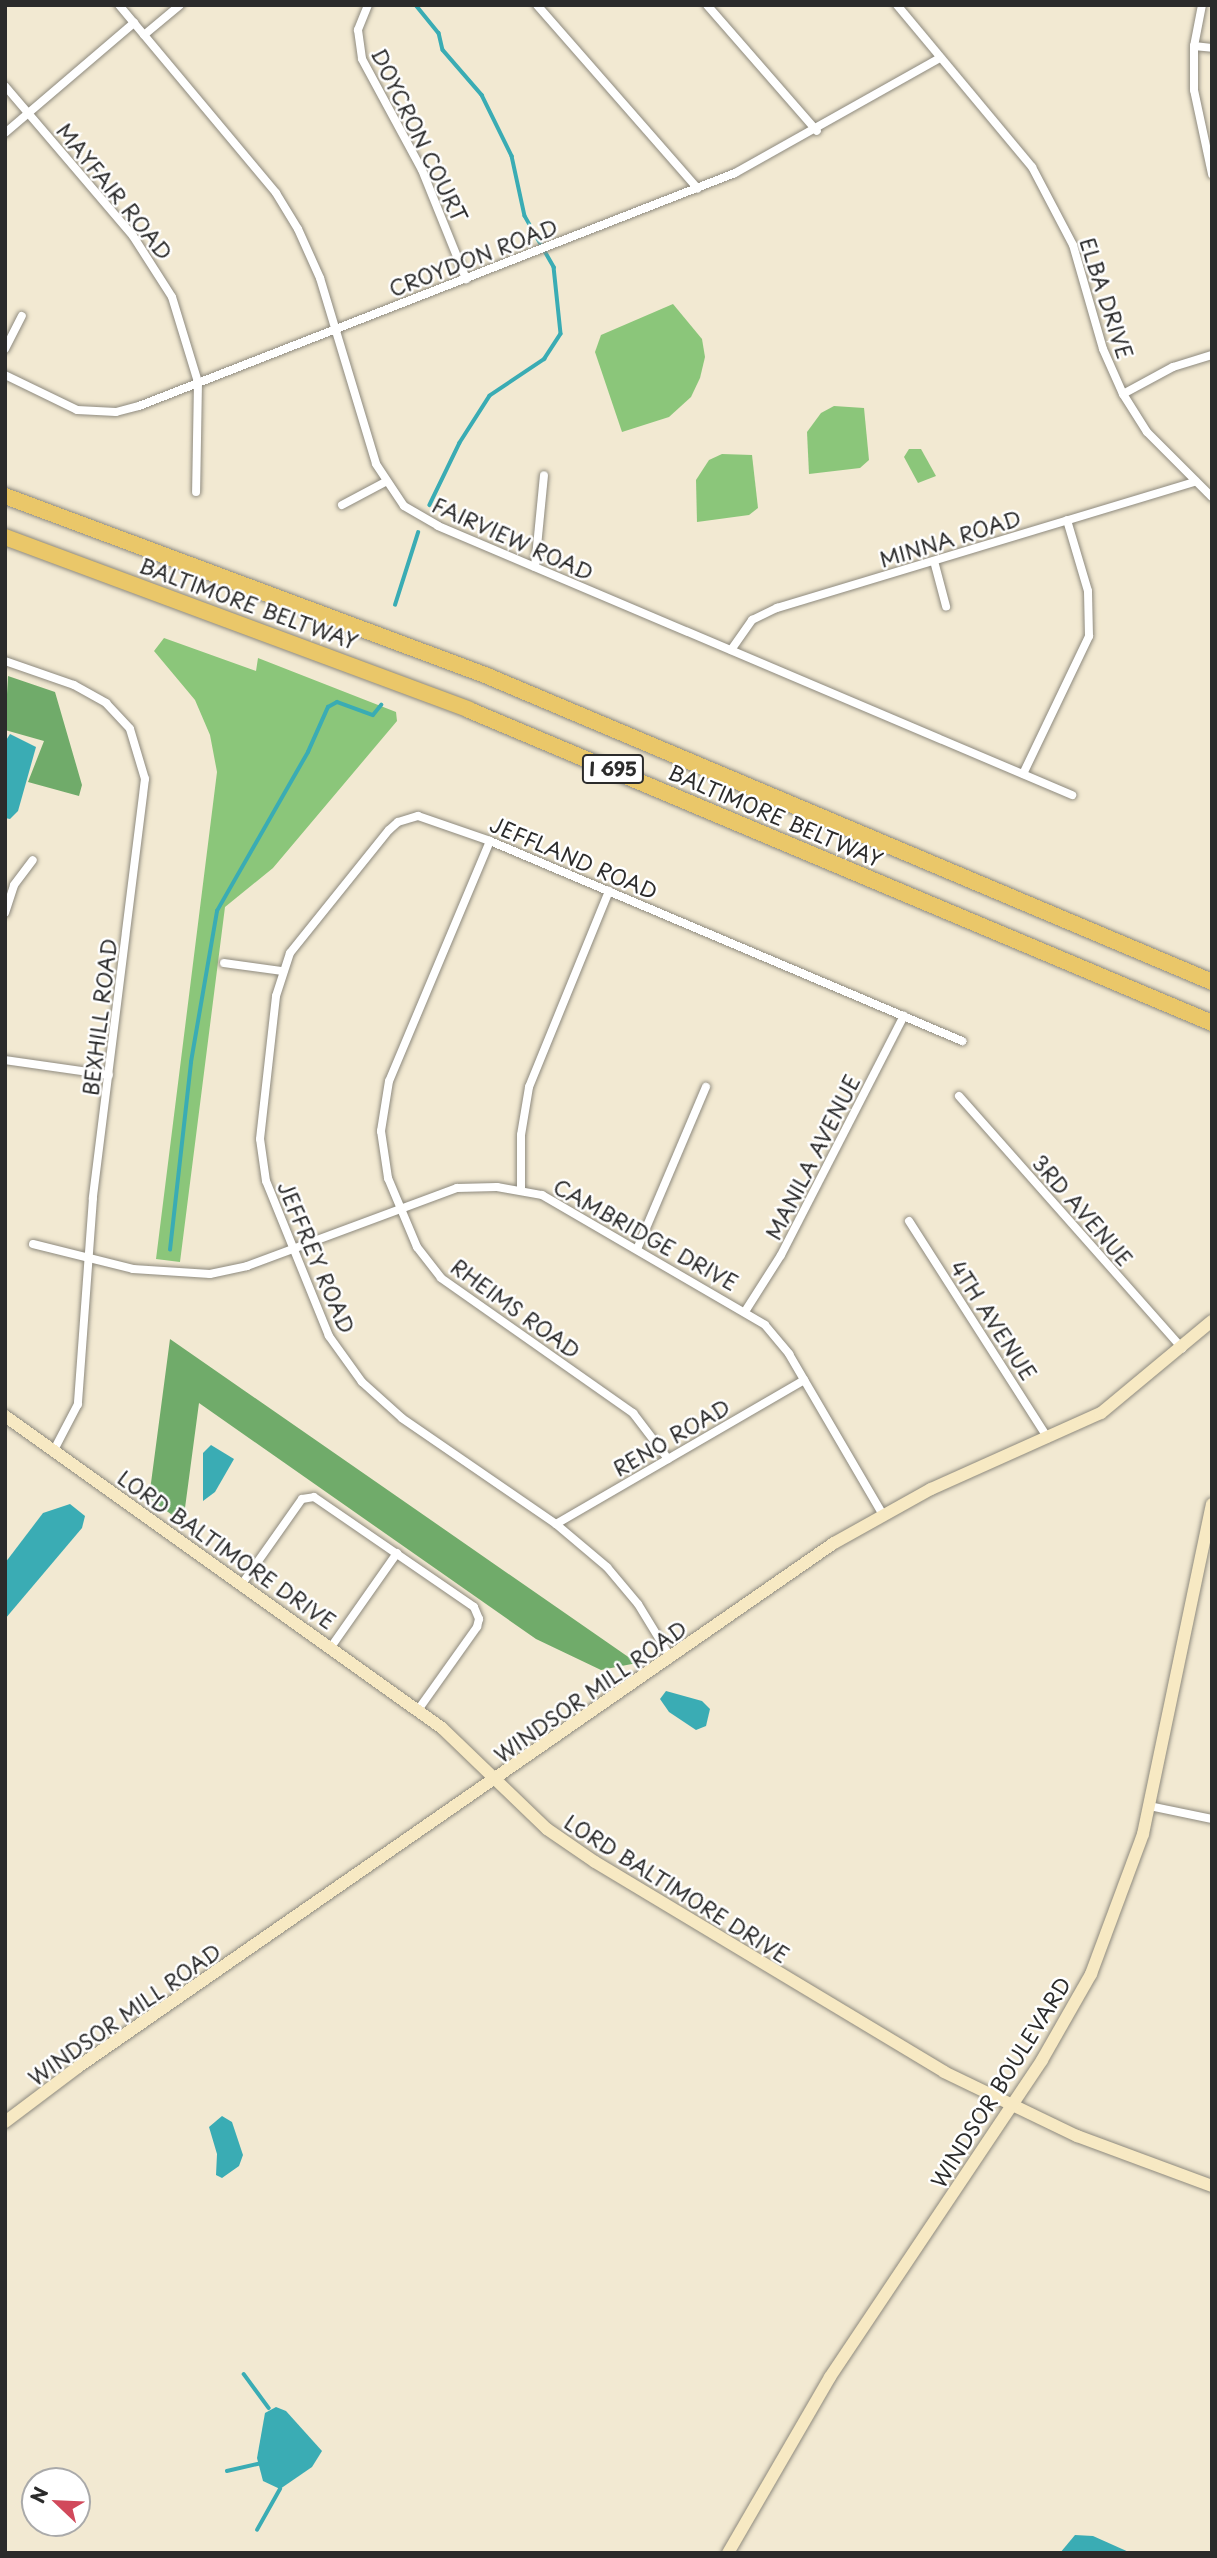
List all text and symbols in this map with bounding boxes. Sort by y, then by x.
street label: DOYCRON COURT [366,43,474,227]
street label: MAYFAIR ROAD [53,118,177,264]
street label: CROYDON ROAD [385,213,561,301]
street label: ELBA DRIVE [1076,234,1138,362]
street label: FAIRVIEW ROAD [428,491,598,585]
street label: MINNA ROAD [876,505,1024,571]
street label: BALTIMORE BELTWAY [136,552,362,654]
road number: I 695 [582,754,644,784]
street label: BALTIMORE BELTWAY [665,758,887,872]
street label: JEFFLAND ROAD [487,810,661,904]
street label: BEXHILL ROAD [77,938,121,1096]
street label: MANILA AVENUE [760,1071,864,1243]
street label: 3RD AVENUE [1028,1149,1138,1271]
street label: CAMBRIDGE DRIVE [549,1173,743,1295]
street label: JEFFREY ROAD [274,1178,360,1336]
street label: RHEIMS ROAD [446,1253,586,1363]
street label: 4TH AVENUE [946,1255,1042,1385]
street label: RENO ROAD [608,1393,734,1481]
street label: LORD BALTIMORE DRIVE [113,1464,341,1634]
street label: WINDSOR MILL ROAD [487,1614,693,1768]
street label: LORD BALTIMORE DRIVE [560,1808,794,1968]
street label: WINDSOR MILL ROAD [21,1937,227,2091]
street label: WINDSOR BOULEVARD [925,1972,1075,2192]
north arrow [21,2467,91,2537]
text: N [23,2482,54,2507]

